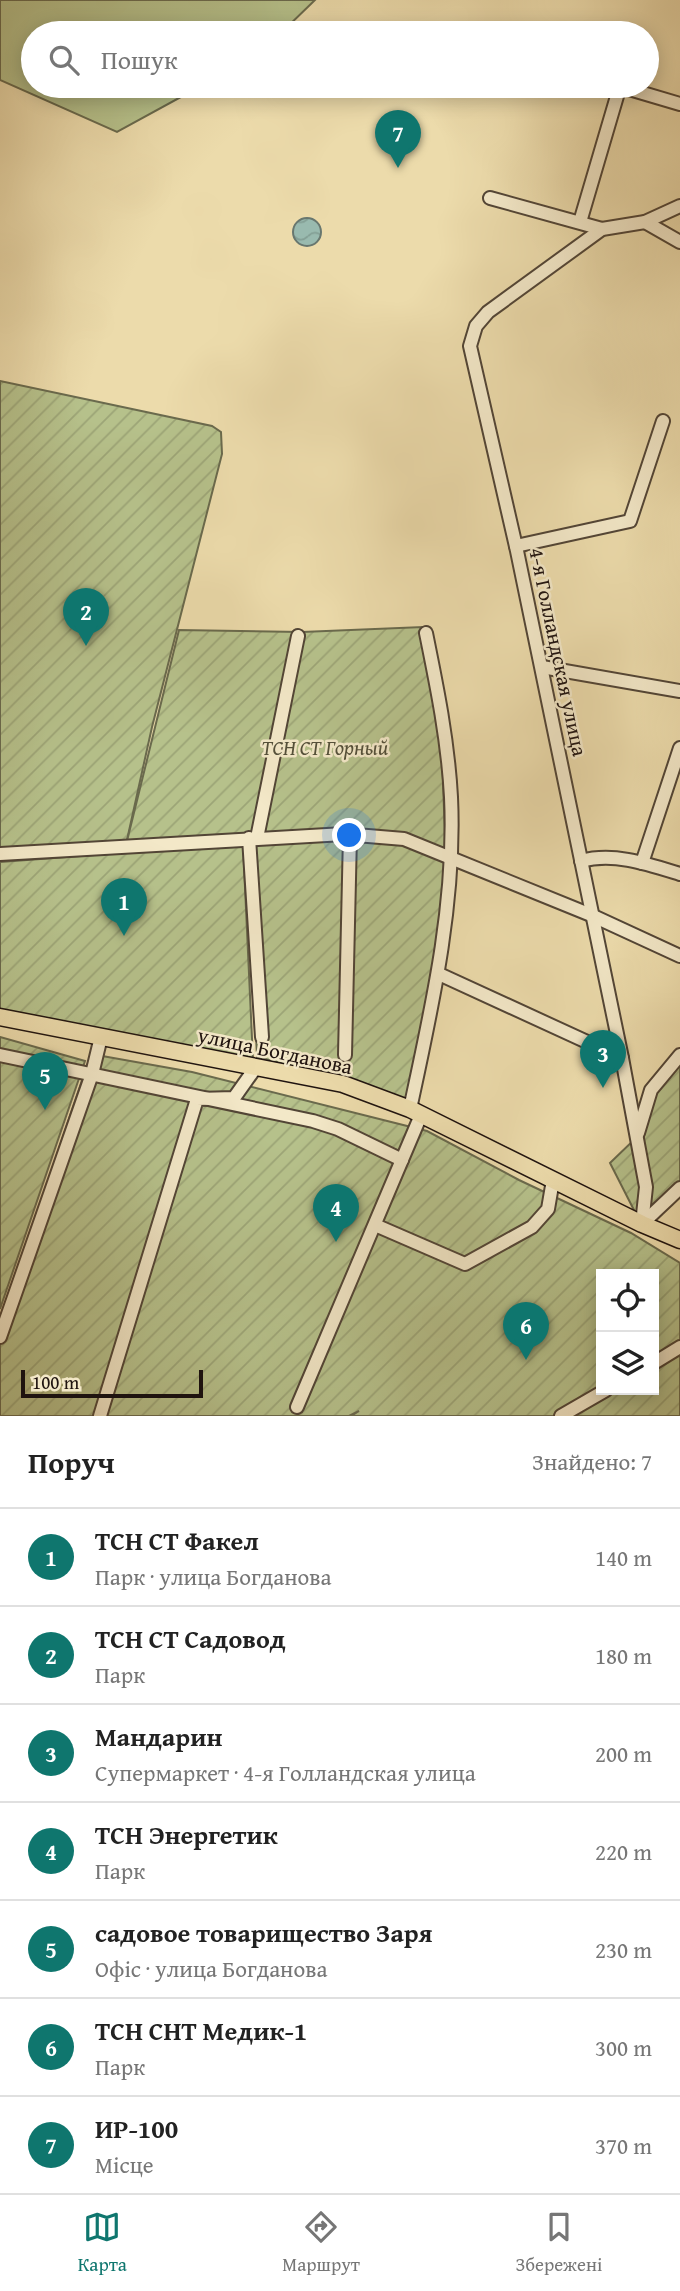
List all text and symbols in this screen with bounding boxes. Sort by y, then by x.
search box [21,21,659,98]
text: Пошук [101,40,178,79]
icon: search [45,41,83,79]
pin: 7 [375,110,421,168]
street label: 4-я Голландская улица [521,545,596,759]
pin: 2 [63,588,109,646]
park label: ТСН СТ Горный [262,732,389,763]
your location [332,818,366,852]
pin: 1 [101,878,147,936]
street label: улица Богданова [194,1019,355,1082]
pin: 3 [580,1030,626,1088]
pin: 5 [22,1052,68,1110]
pin: 4 [313,1184,359,1242]
map controls [596,1269,659,1395]
button: locate [596,1269,659,1332]
pin: 6 [503,1302,549,1360]
button: layers [596,1332,659,1395]
scale bar [21,1367,203,1399]
text: 100 m [32,1368,79,1396]
text: Поруч [28,1440,115,1484]
text: Знайдено: 7 [532,1445,652,1478]
text: ТСН СТ Факел [95,1521,259,1560]
text: 1 [45,1541,57,1574]
text: 140 m [595,1541,652,1574]
text: Парк · улица Богданова [95,1560,332,1593]
text: ТСН СТ Садовод [95,1619,286,1658]
text: 2 [45,1639,57,1672]
text: 180 m [595,1639,652,1672]
text: Парк [95,1658,145,1691]
text: Мандарин [95,1717,222,1756]
text: 3 [45,1737,57,1770]
text: 200 m [595,1737,652,1770]
text: Супермаркет · 4-я Голландская улица [95,1756,476,1789]
text: ТСН Энергетик [95,1815,278,1854]
text: 4 [45,1835,57,1868]
text: 220 m [595,1835,652,1868]
text: Парк [95,1854,145,1887]
text: садовое товарищество Заря [95,1913,433,1952]
text: 5 [45,1933,57,1966]
text: 230 m [595,1933,652,1966]
text: Офіс · улица Богданова [95,1952,327,1985]
text: ТСН СНТ Медик-1 [95,2011,307,2050]
text: 6 [45,2031,57,2064]
text: 300 m [595,2031,652,2064]
text: Парк [95,2050,145,2083]
text: ИР-100 [95,2109,178,2148]
text: 7 [45,2129,57,2162]
text: 370 m [595,2129,652,2162]
text: Місце [95,2148,154,2181]
tab: Карта [78,2208,127,2278]
tab: Маршрут [282,2208,360,2278]
tab: Збережені [515,2208,602,2278]

